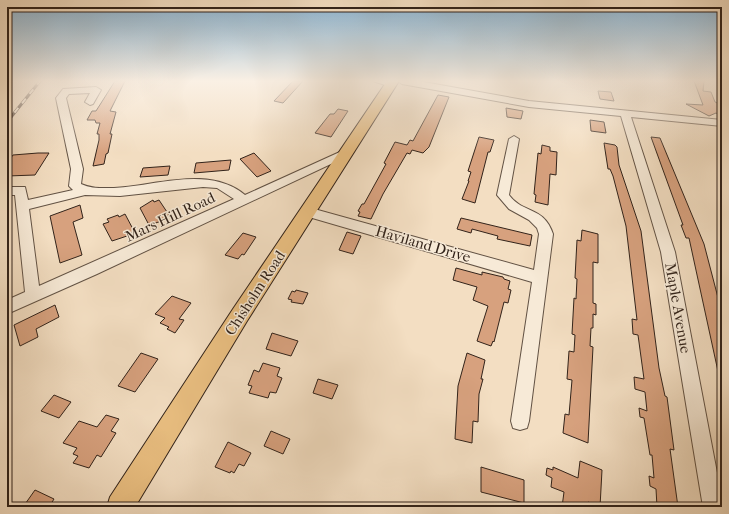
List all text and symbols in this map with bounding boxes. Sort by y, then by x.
street label: Mars Hill Road [122,188,219,246]
street label: Haviland Drive [373,222,473,266]
street label: Chisholm Road [221,247,290,339]
street label: Maple Avenue [661,261,695,355]

